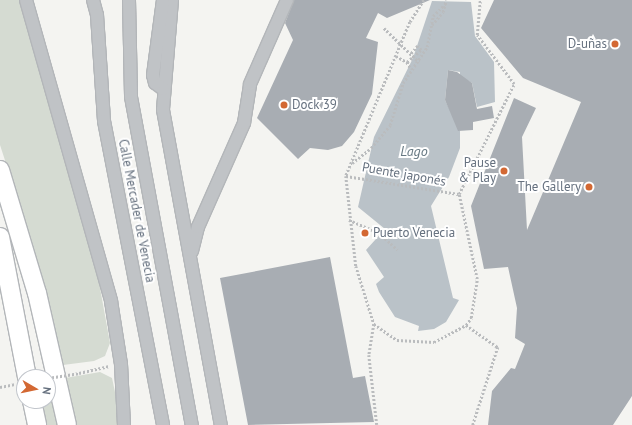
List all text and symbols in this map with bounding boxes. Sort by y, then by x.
place label: D-uñas [568,36,607,52]
marker: D-uñas [610,39,620,49]
place label: Dock 39 [292,97,337,113]
marker: Dock 39 [279,100,289,110]
street label: Calle Mercader de Venecia [114,138,158,284]
water label: Lago [400,143,428,159]
place label: Pause & Play [458,156,496,187]
street label: Puente japonés [361,160,447,190]
marker: Pause & Play [499,166,509,176]
place label: The Gallery [518,179,581,195]
marker: The Gallery [584,182,594,192]
place label: Puerto Venecia [373,225,456,241]
marker: Puerto Venecia [360,228,370,238]
north arrow [16,369,56,409]
text: N [39,386,54,395]

